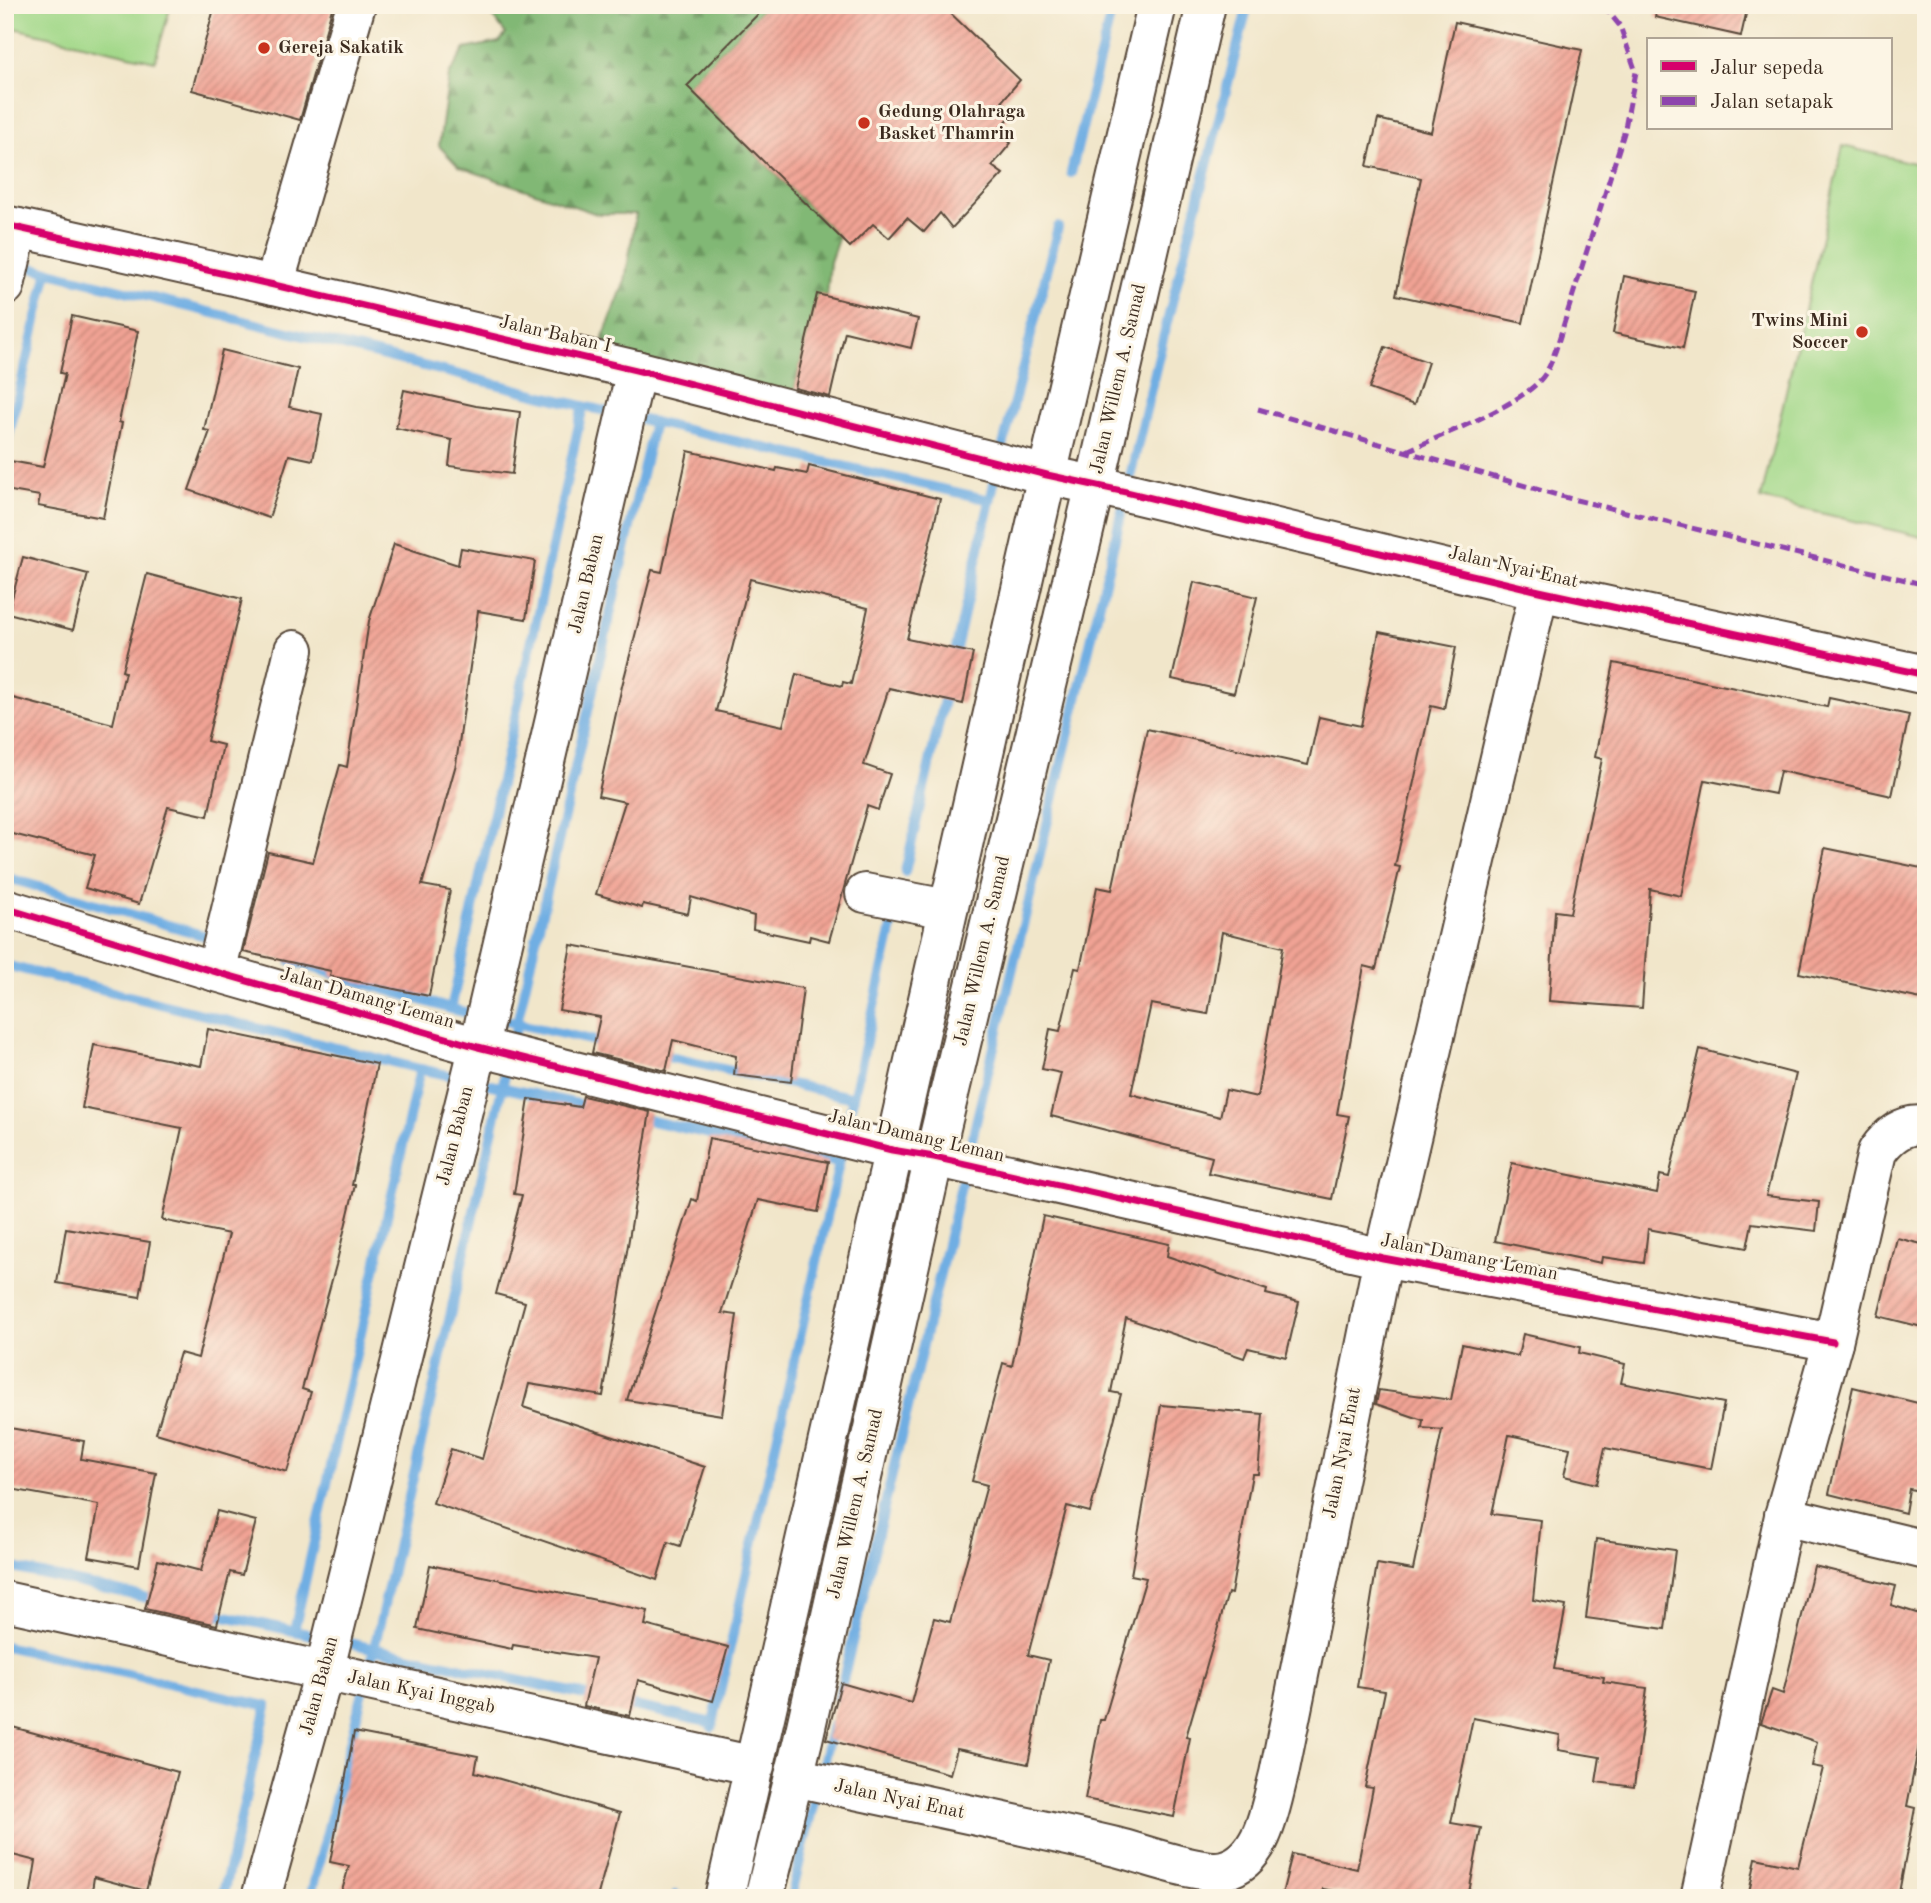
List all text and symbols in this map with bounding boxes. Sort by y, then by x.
legend [1647,38,1892,130]
place label: Gereja Sakatik [278,39,404,58]
marker: Gereja Sakatik [256,40,272,56]
text: Jalur sepeda [1710,58,1824,79]
text: Jalan setapak [1710,92,1834,113]
place label: Gedung Olahraga Basket Thamrin [878,103,1026,144]
marker: Gedung Olahraga Basket Thamrin [856,115,872,131]
street label: Jalan Willem A. Samad [1088,282,1150,476]
place label: Twins Mini Soccer [1751,312,1848,353]
street label: Jalan Baban I [497,313,613,357]
marker: Twins Mini Soccer [1854,324,1870,340]
street label: Jalan Baban [566,532,608,636]
street label: Jalan Nyai Enat [1446,544,1580,592]
street label: Jalan Willem A. Samad [952,854,1014,1048]
street label: Jalan Damang Leman [278,965,456,1033]
street label: Jalan Baban [434,1084,478,1188]
street label: Jalan Damang Leman [826,1107,1006,1167]
street label: Jalan Damang Leman [1379,1231,1559,1285]
street label: Jalan Nyai Enat [1321,1386,1365,1520]
street label: Jalan Willem A. Samad [825,1407,887,1601]
street label: Jalan Baban [298,1634,342,1738]
street label: Jalan Kyai Inggab [345,1668,497,1718]
street label: Jalan Nyai Enat [832,1777,966,1823]

